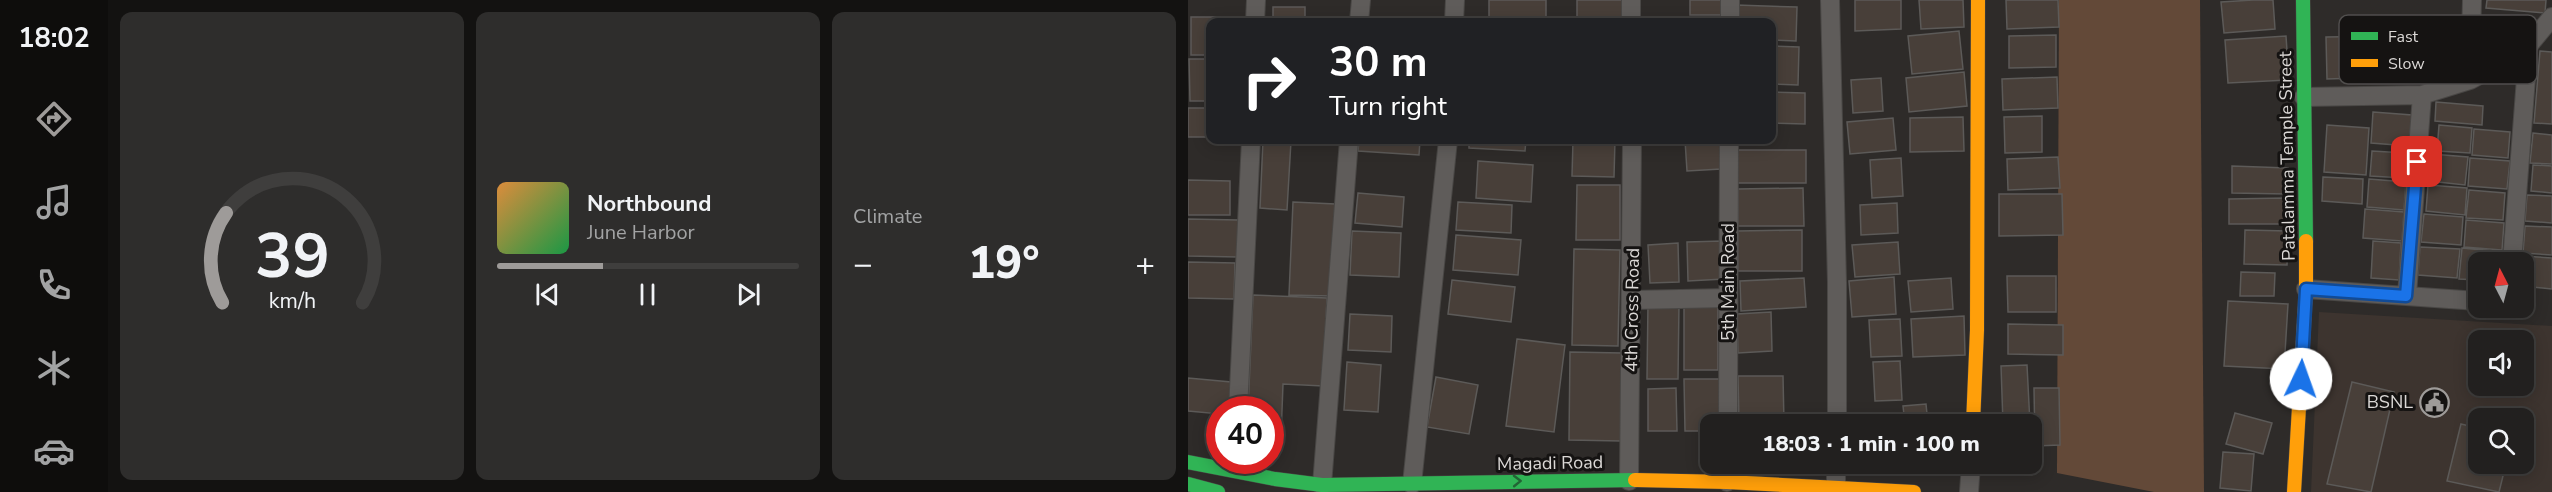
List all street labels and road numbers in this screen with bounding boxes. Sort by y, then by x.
street label: Patalamma Temple Street [2273,50,2301,261]
street label: 5th Main Road [1716,223,1740,341]
street label: 4th Cross Road [1619,248,1645,372]
street label: Magadi Road [1497,450,1603,476]

